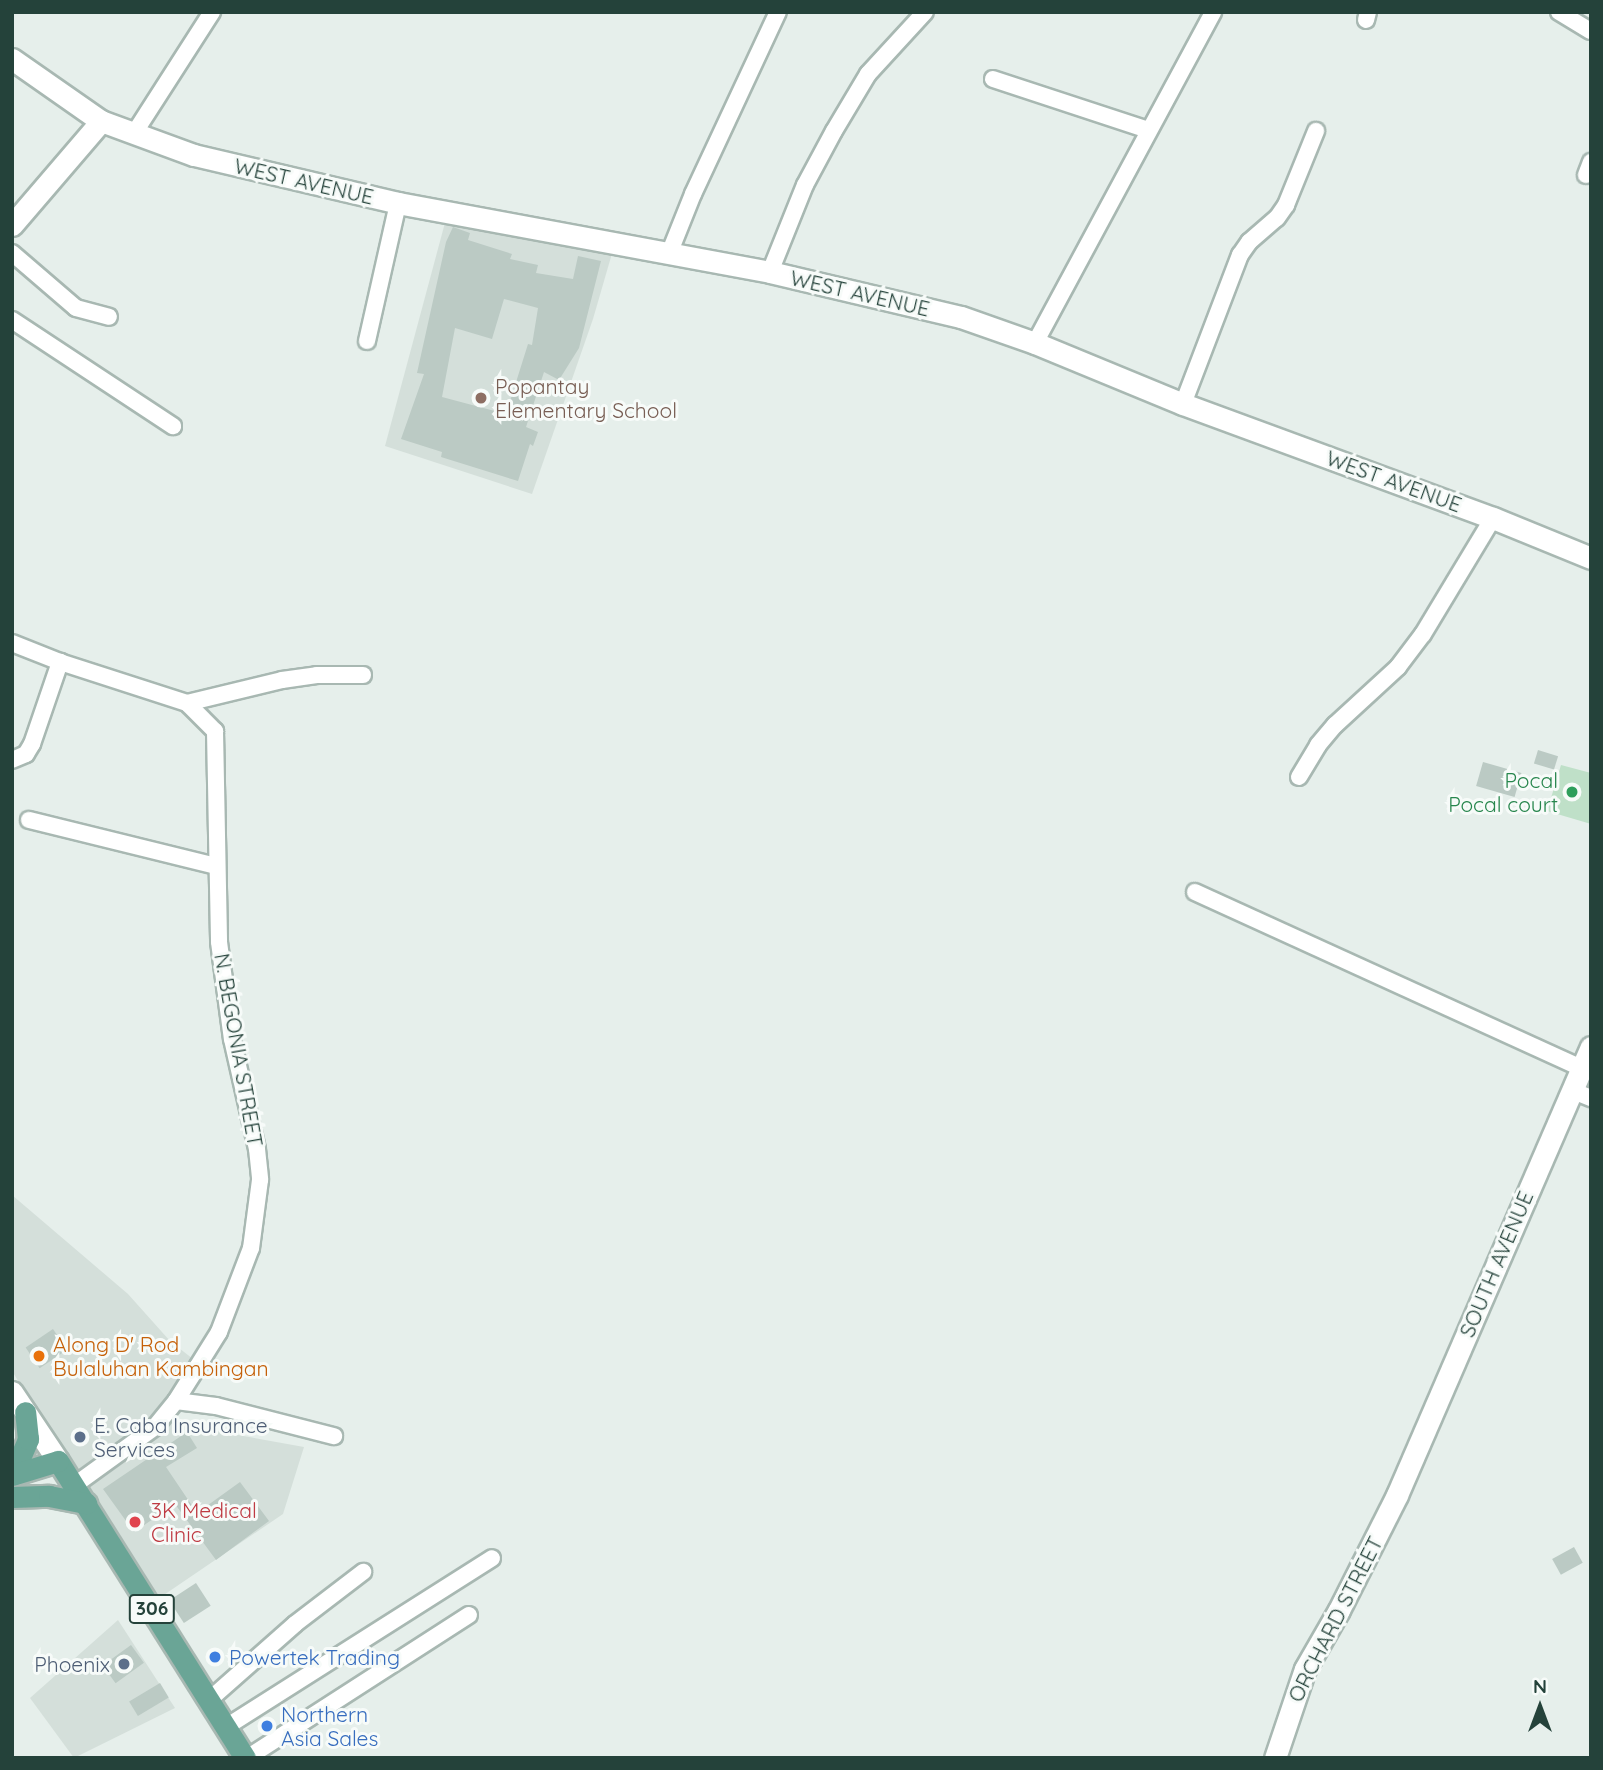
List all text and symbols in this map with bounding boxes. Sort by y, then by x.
street label: WEST AVENUE [232,153,376,209]
street label: WEST AVENUE [788,265,932,321]
place label: Popantay Elementary School [495,373,677,423]
marker: Popantay Elementary School [473,390,489,406]
street label: WEST AVENUE [1323,445,1465,517]
place label: Pocal Pocal court [1448,767,1558,817]
marker: Pocal Pocal court [1564,784,1580,800]
street label: N. BEGONIA STREET [210,951,268,1149]
street label: SOUTH AVENUE [1454,1187,1538,1341]
place label: Along D' Rod Bulaluhan Kambingan [53,1331,269,1381]
marker: Along D' Rod Bulaluhan Kambingan [31,1348,47,1364]
place label: E. Caba Insurance Services [94,1412,268,1462]
marker: E. Caba Insurance Services [72,1429,88,1445]
place label: 3K Medical Clinic [151,1497,257,1547]
marker: 3K Medical Clinic [125,1512,145,1532]
street label: ORCHARD STREET [1282,1532,1388,1706]
road number: 306 [128,1594,176,1624]
place label: Powertek Trading [229,1644,400,1670]
marker: Powertek Trading [207,1649,223,1665]
place label: Phoenix [34,1651,110,1677]
marker: Phoenix [116,1656,132,1672]
north arrow [1505,1672,1575,1742]
text: N [1533,1674,1547,1698]
place label: Northern Asia Sales [281,1701,378,1751]
marker: Northern Asia Sales [259,1718,275,1734]

